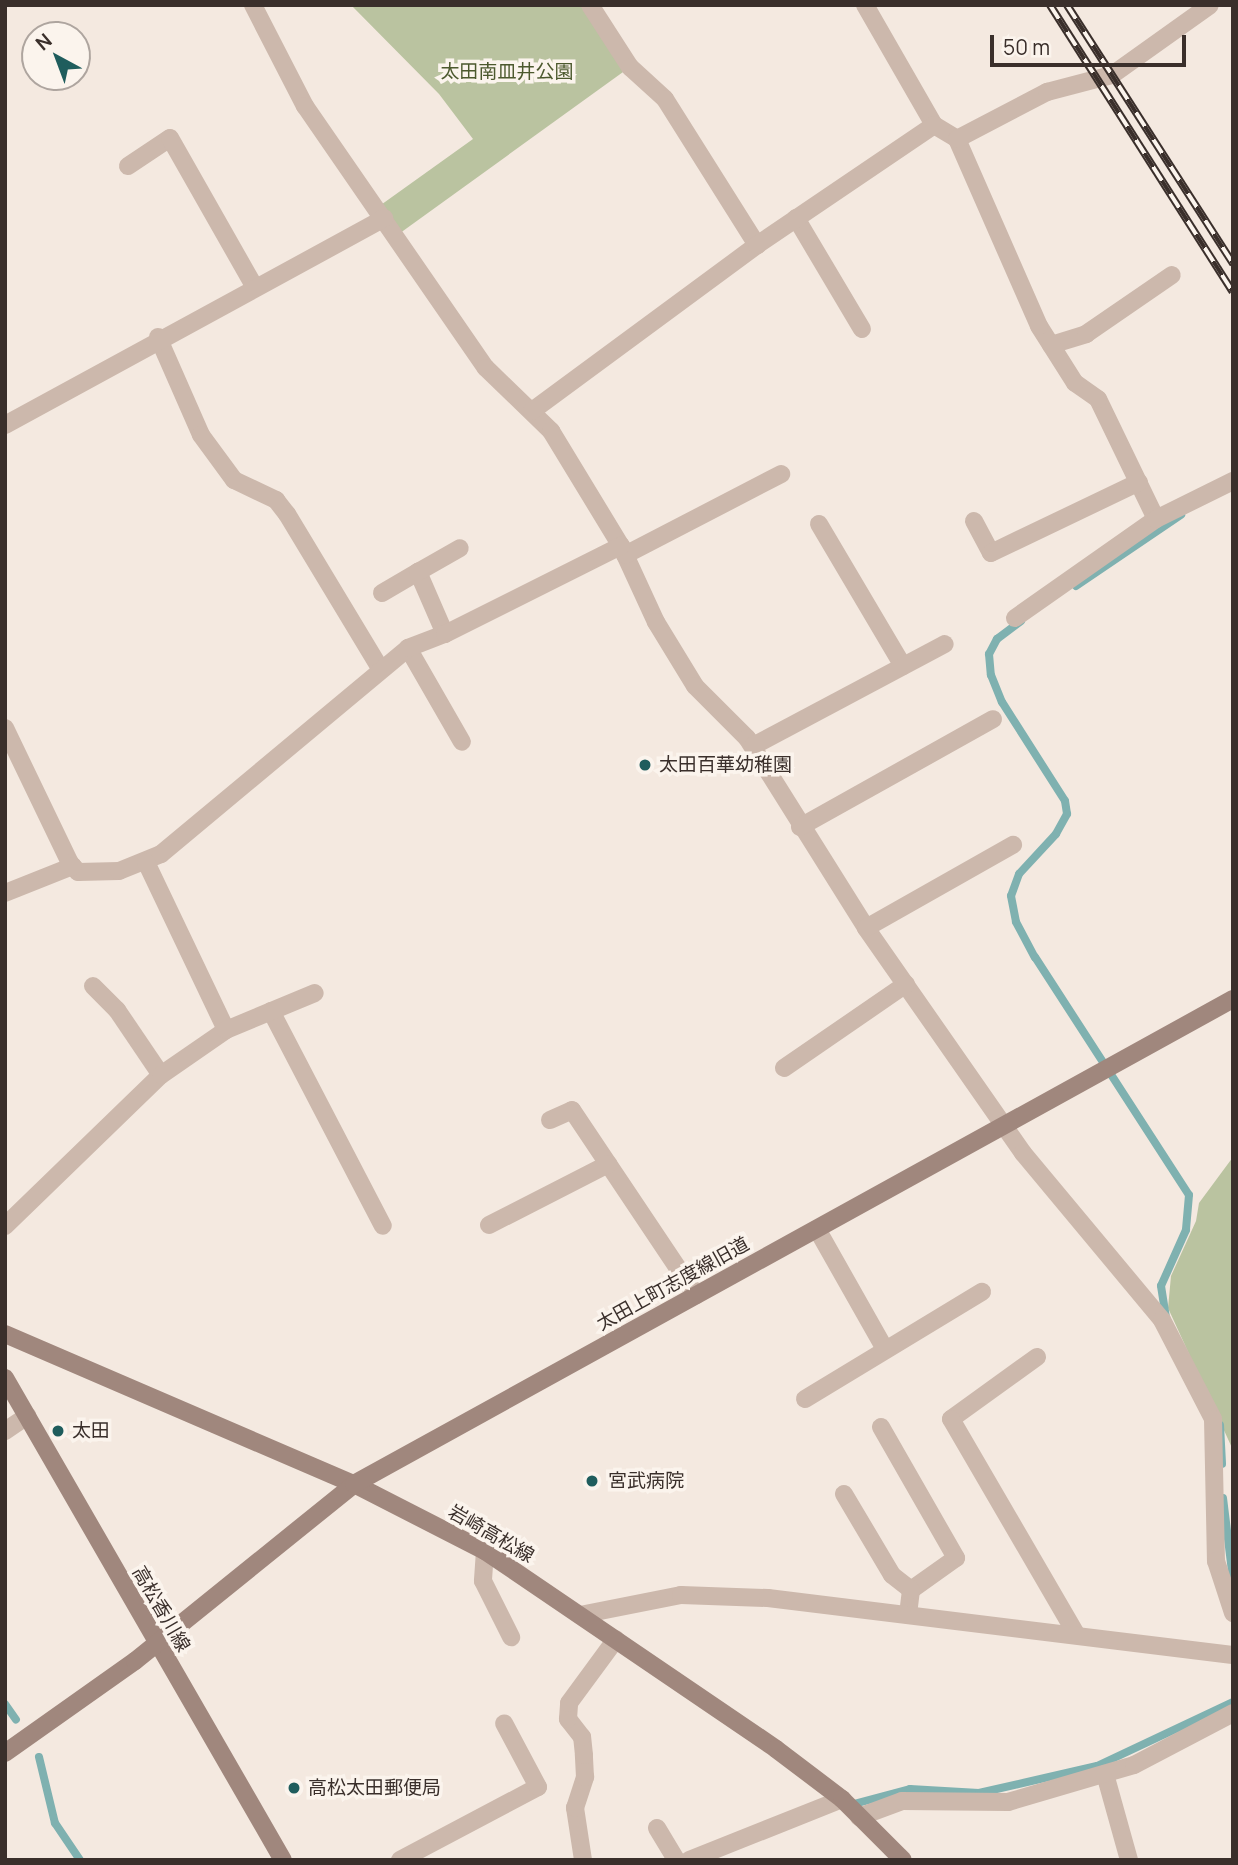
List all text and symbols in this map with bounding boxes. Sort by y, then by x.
north arrow [21,21,91,91]
scale bar [993,21,1189,65]
text: N [30,27,57,56]
text: 50 m [1003,33,1050,61]
park label: 太田南皿井公園 [441,61,573,83]
place label: 太田百華幼稚園 [659,754,792,776]
marker: 太田百華幼稚園 [637,757,653,773]
street label: 太田上町志度線旧道 [593,1233,753,1335]
place label: 太田 [72,1420,110,1442]
marker: 太田 [50,1423,66,1439]
place label: 宮武病院 [608,1470,684,1492]
marker: 宮武病院 [582,1471,602,1491]
street label: 岩崎高松線 [444,1500,538,1568]
street label: 高松香川線 [127,1562,195,1656]
place label: 高松太田郵便局 [308,1777,441,1799]
marker: 高松太田郵便局 [286,1780,302,1796]

